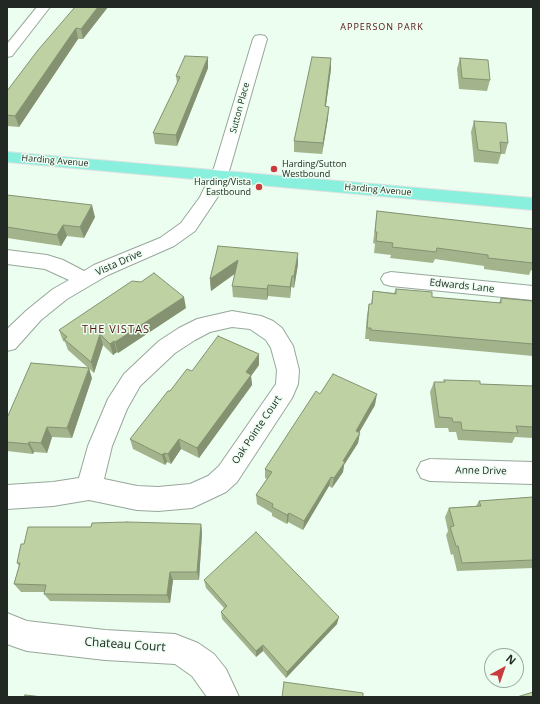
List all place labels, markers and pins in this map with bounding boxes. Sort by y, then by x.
place label: Harding/Sutton Westbound [282,159,347,180]
marker: Harding/Sutton Westbound [269,164,279,174]
place label: Harding/Vista Eastbound [194,177,251,198]
marker: Harding/Vista Eastbound [254,182,264,192]

